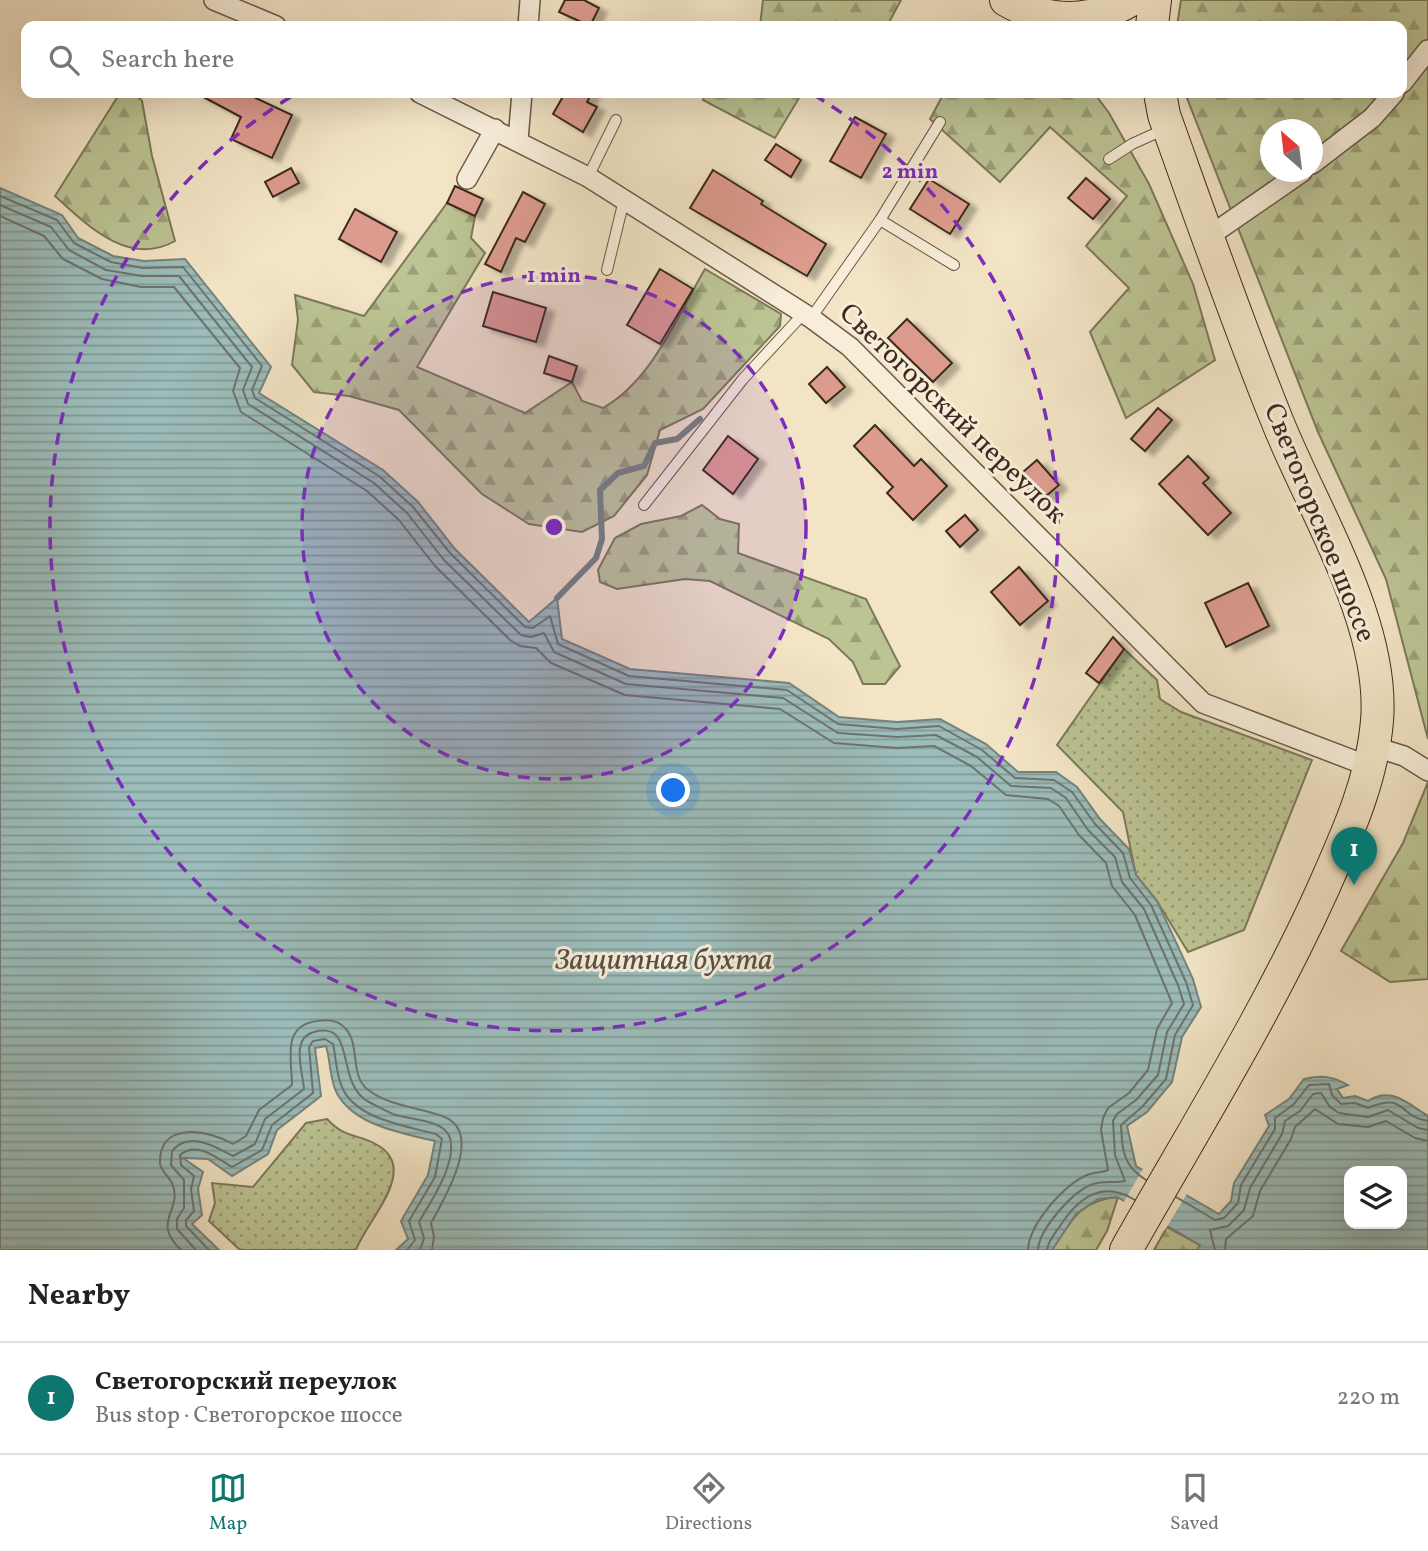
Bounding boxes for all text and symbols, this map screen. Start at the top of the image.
search box [21,21,1407,98]
icon: search [45,41,83,79]
text: Search here [101,42,234,78]
north arrow [1260,119,1323,182]
text: 2 min [882,158,938,187]
text: 1 min [527,262,581,291]
street label: Светогорский переулок [830,295,1074,533]
street label: Светогорское шоссе [1253,398,1385,648]
centre of rings [542,515,566,539]
your location [656,773,690,807]
pin: 1 [1331,827,1377,885]
water label: Защитная бухта [555,940,772,982]
map controls [1344,1166,1407,1229]
button: layers [1344,1166,1407,1229]
text: Nearby [28,1275,130,1317]
text: Светогорский переулок [95,1364,397,1400]
text: 1 [46,1382,56,1414]
text: 220 m [1337,1382,1400,1414]
text: Bus stop · Светогорское шоссе [95,1400,403,1432]
tab: Map [209,1469,247,1537]
tab: Directions [665,1469,752,1537]
tab: Saved [1170,1469,1219,1537]

